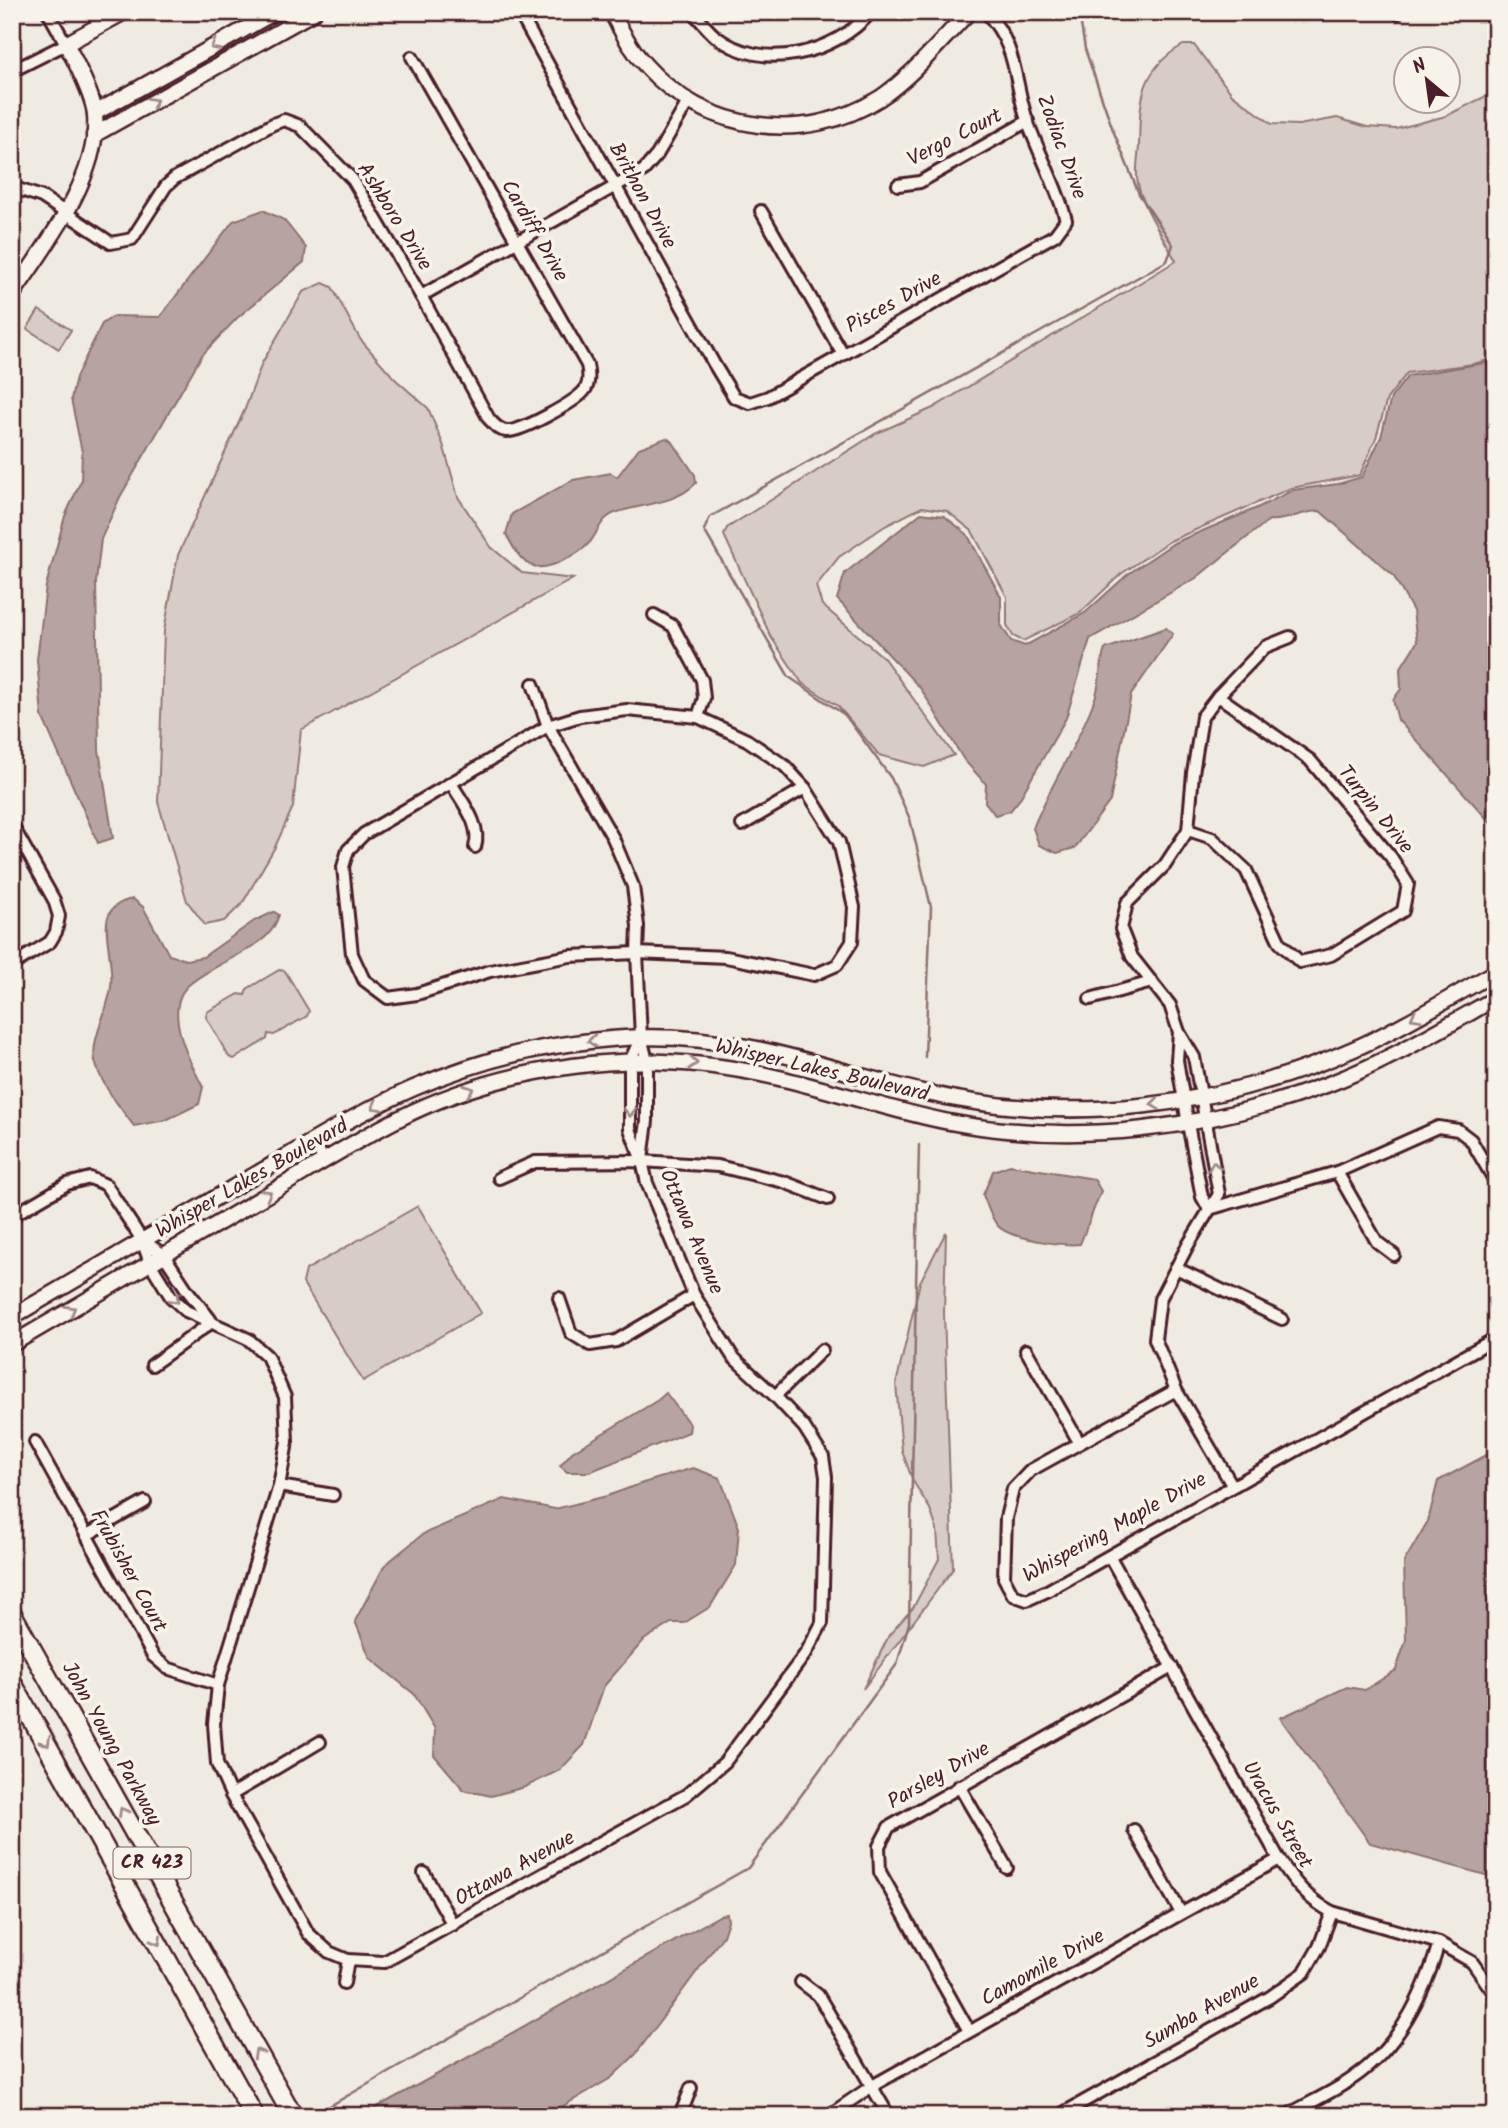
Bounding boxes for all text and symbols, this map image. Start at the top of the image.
one-way arrow [210,38,222,51]
north arrow [1392,46,1462,116]
text: N [1407,51,1432,83]
street label: Zodiac Drive [1027,90,1095,205]
one-way arrow [146,97,159,110]
street label: Vergo Court [902,100,1009,176]
street label: Brithon Drive [599,137,685,256]
street label: Ashboro Drive [348,156,441,278]
street label: Cardiff Drive [491,174,577,289]
street label: Pisces Drive [840,263,949,343]
street label: Turpin Drive [1329,758,1422,862]
one-way arrow [1409,1008,1422,1022]
street label: Whisper Lakes Boulevard [712,1030,933,1112]
one-way arrow [587,1033,598,1048]
one-way arrow [687,1056,699,1071]
one-way arrow [462,1084,475,1098]
one-way arrow [1149,1096,1160,1111]
one-way arrow [371,1098,383,1112]
one-way arrow [622,1107,637,1118]
street label: Whisper Lakes Boulevard [149,1110,355,1248]
one-way arrow [1207,1160,1222,1172]
street label: Ottawa Avenue [650,1164,732,1300]
one-way arrow [260,1190,273,1203]
one-way arrow [167,1291,179,1304]
one-way arrow [64,1305,77,1318]
street label: Whispering Maple Drive [1017,1463,1214,1592]
street label: Frubisher Court [81,1503,176,1639]
street label: John Young Parkway [52,1656,170,1832]
street label: Parsley Drive [881,1733,997,1819]
one-way arrow [38,1735,51,1747]
street label: Uracus Street [1233,1755,1322,1876]
one-way arrow [118,1807,131,1819]
street label: Ottawa Avenue [449,1822,582,1916]
road number: CR 423 [114,1848,190,1879]
street label: Camomile Drive [975,1920,1111,2016]
one-way arrow [148,1933,162,1946]
street label: Sumba Avenue [1138,1965,1267,2059]
one-way arrow [253,2048,266,2060]

